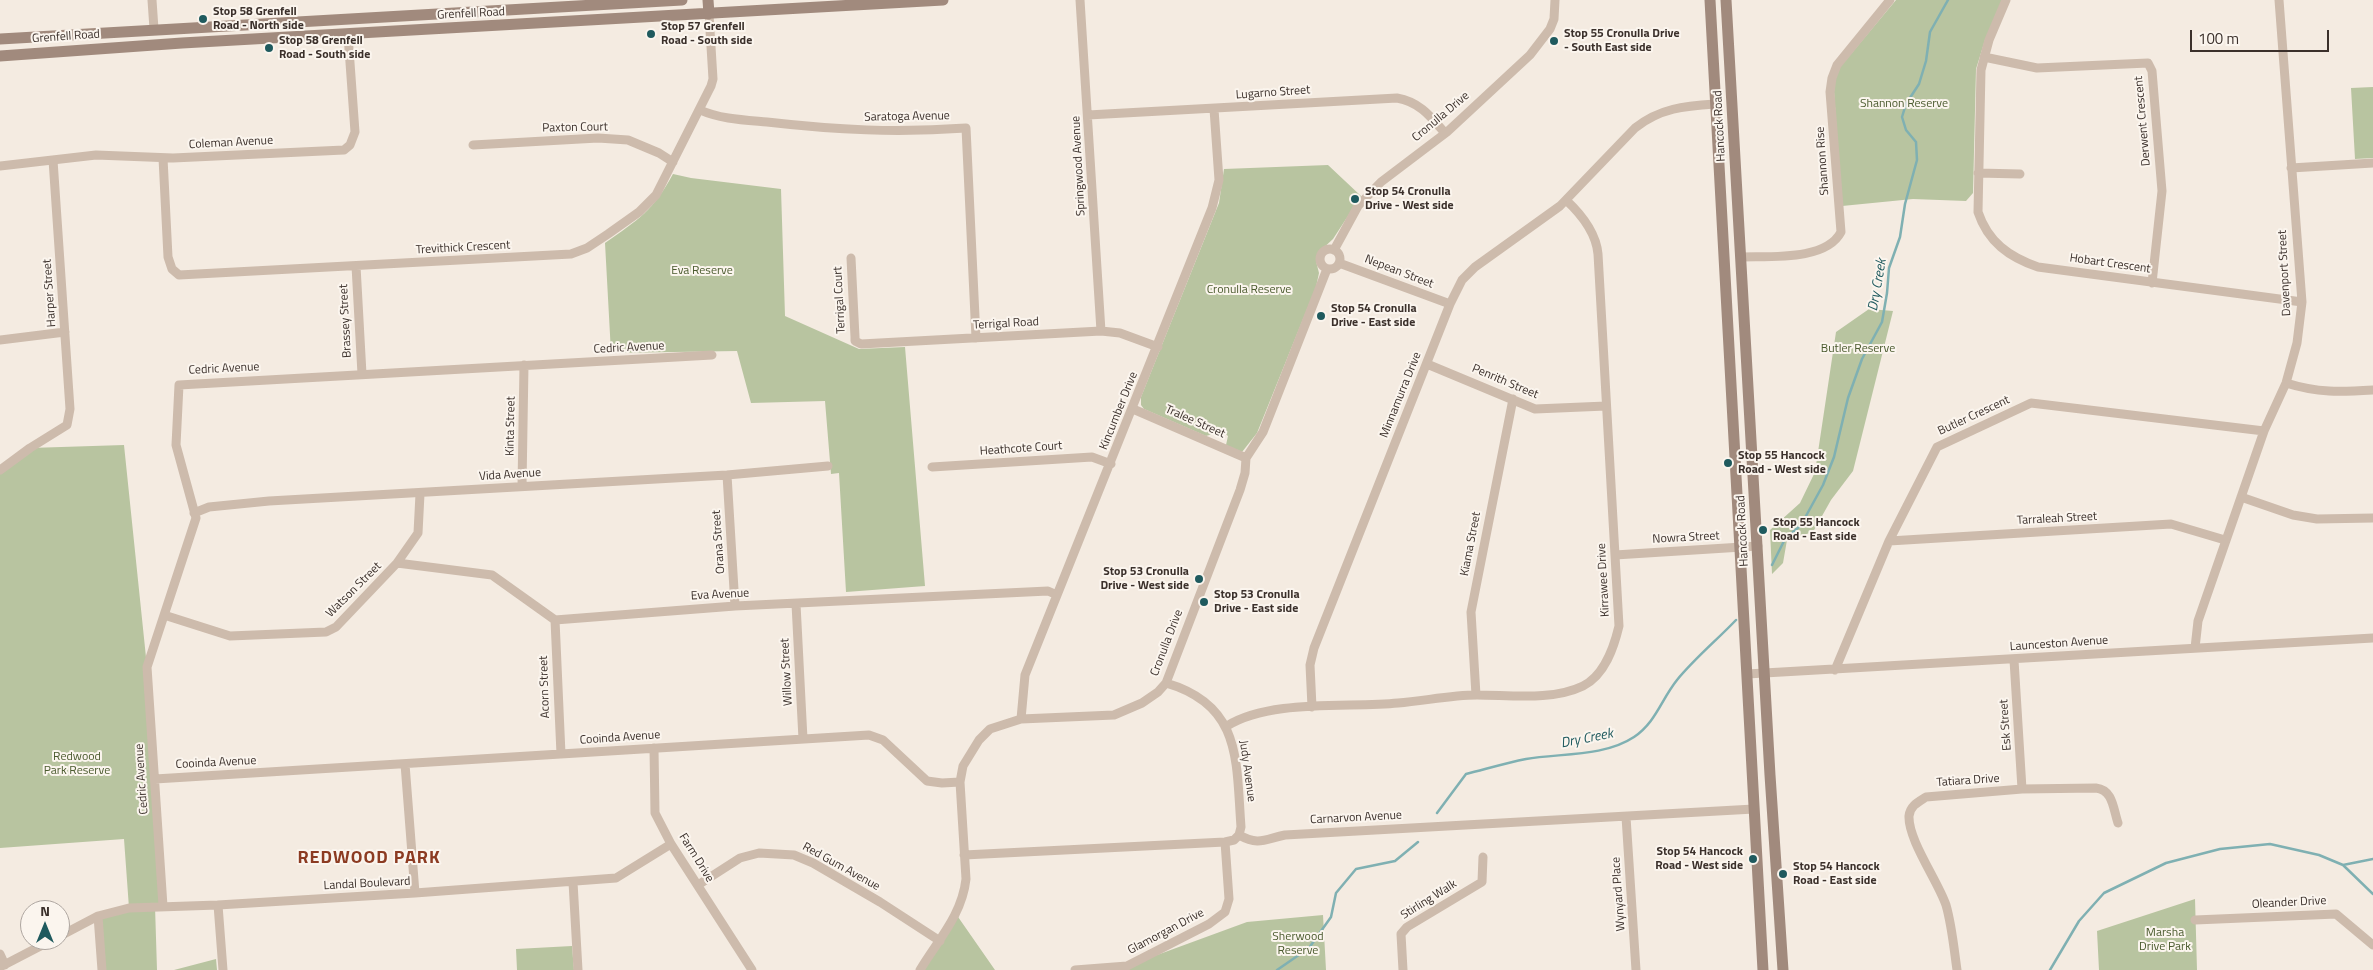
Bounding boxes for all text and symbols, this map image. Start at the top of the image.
place label: Stop 58 Grenfell Road - North side [213,5,304,33]
street label: Grenfell Road [437,5,505,23]
marker: Stop 58 Grenfell Road - North side [197,13,209,25]
place label: Stop 57 Grenfell Road - South side [661,20,752,48]
scale bar [2193,20,2332,52]
street label: Grenfell Road [32,27,100,47]
place label: Stop 55 Cronulla Drive - South East side [1564,27,1680,55]
text: 100 m [2198,27,2239,50]
marker: Stop 57 Grenfell Road - South side [645,28,657,40]
place label: Stop 58 Grenfell Road - South side [279,34,370,62]
marker: Stop 55 Cronulla Drive - South East side [1548,35,1560,47]
marker: Stop 58 Grenfell Road - South side [263,42,275,54]
street label: Derwent Crescent [2132,75,2154,167]
street label: Lugarno Street [1235,83,1311,103]
street label: Cronulla Drive [1410,89,1472,145]
street label: Hancock Road [1711,90,1729,162]
park label: Shannon Reserve [1860,97,1948,111]
street label: Saratoga Avenue [864,109,950,125]
street label: Springwood Avenue [1069,115,1089,217]
street label: Paxton Court [542,120,608,136]
street label: Shannon Rise [1813,126,1833,196]
street label: Coleman Avenue [189,134,273,152]
place label: Stop 54 Cronulla Drive - West side [1365,185,1454,213]
marker: Stop 54 Cronulla Drive - West side [1349,193,1361,205]
street label: Davenport Street [2276,229,2294,317]
street label: Trevithick Crescent [415,238,511,258]
street label: Hobart Crescent [2069,251,2151,277]
street label: Nepean Street [1363,252,1435,292]
street label: Harper Street [40,258,60,328]
water label: Dry Creek [1865,258,1891,312]
park label: Eva Reserve [671,264,733,278]
street label: Terrigal Court [831,266,849,334]
park label: Cronulla Reserve [1207,283,1291,297]
street label: Brassey Street [337,284,355,358]
place label: Stop 54 Cronulla Drive - East side [1331,302,1417,330]
marker: Stop 54 Cronulla Drive - East side [1315,310,1327,322]
street label: Terrigal Road [973,315,1039,333]
street label: Cedric Avenue [593,339,665,357]
park label: Butler Reserve [1821,342,1895,356]
street label: Minnamurra Drive [1377,350,1425,440]
street label: Cedric Avenue [188,360,260,378]
street label: Penrith Street [1470,362,1540,402]
street label: Kincumber Drive [1097,370,1141,452]
street label: Butler Crescent [1936,393,2012,439]
street label: Kinta Street [503,396,519,456]
street label: Tralee Street [1163,402,1227,442]
street label: Heathcote Court [979,439,1063,459]
place label: Stop 55 Hancock Road - West side [1738,449,1826,477]
marker: Stop 55 Hancock Road - West side [1722,457,1734,469]
street label: Vida Avenue [478,466,542,484]
street label: Hancock Road [1734,495,1752,567]
street label: Orana Street [710,510,728,574]
street label: Tarraleah Street [2016,510,2098,528]
street label: Kiama Street [1458,511,1484,577]
place label: Stop 55 Hancock Road - East side [1773,516,1860,544]
marker: Stop 55 Hancock Road - East side [1757,524,1769,536]
street label: Nowra Street [1652,529,1720,547]
street label: Kirrawee Drive [1595,543,1613,617]
street label: Watson Street [323,559,385,621]
place label: Stop 53 Cronulla Drive - West side [1100,565,1189,593]
marker: Stop 53 Cronulla Drive - West side [1193,573,1205,585]
street label: Eva Avenue [690,586,750,604]
place label: Stop 53 Cronulla Drive - East side [1214,588,1300,616]
marker: Stop 53 Cronulla Drive - East side [1198,596,1210,608]
street label: Cronulla Drive [1148,608,1186,678]
street label: Launceston Avenue [2009,633,2109,655]
street label: Willow Street [778,638,796,706]
street label: Acorn Street [537,655,553,719]
street label: Esk Street [1997,699,2015,751]
water label: Dry Creek [1559,726,1615,752]
street label: Cooinda Avenue [579,728,661,748]
street label: Judy Avenue [1236,739,1258,803]
street label: Cedric Avenue [132,743,152,815]
park label: Redwood Park Reserve [44,750,110,778]
street label: Cooinda Avenue [175,754,257,772]
street label: Tatiara Drive [1936,772,2000,790]
street label: Carnarvon Avenue [1310,808,1402,828]
street label: Farm Drive [675,831,717,885]
street label: Red Gum Avenue [800,840,882,894]
place label: Stop 54 Hancock Road - West side [1655,845,1743,873]
district label: REDWOOD PARK [296,848,442,870]
marker: Stop 54 Hancock Road - West side [1747,853,1759,865]
street label: Wynyard Place [1609,856,1629,932]
place label: Stop 54 Hancock Road - East side [1793,860,1880,888]
marker: Stop 54 Hancock Road - East side [1777,868,1789,880]
street label: Landal Boulevard [323,875,411,893]
street label: Stirling Walk [1398,877,1460,923]
street label: Oleander Drive [2251,894,2327,912]
north arrow [20,900,70,950]
text: N [40,900,50,921]
street label: Glamorgan Drive [1125,906,1207,958]
park label: Marsha Drive Park [2139,926,2191,954]
park label: Sherwood Reserve [1272,930,1324,958]

